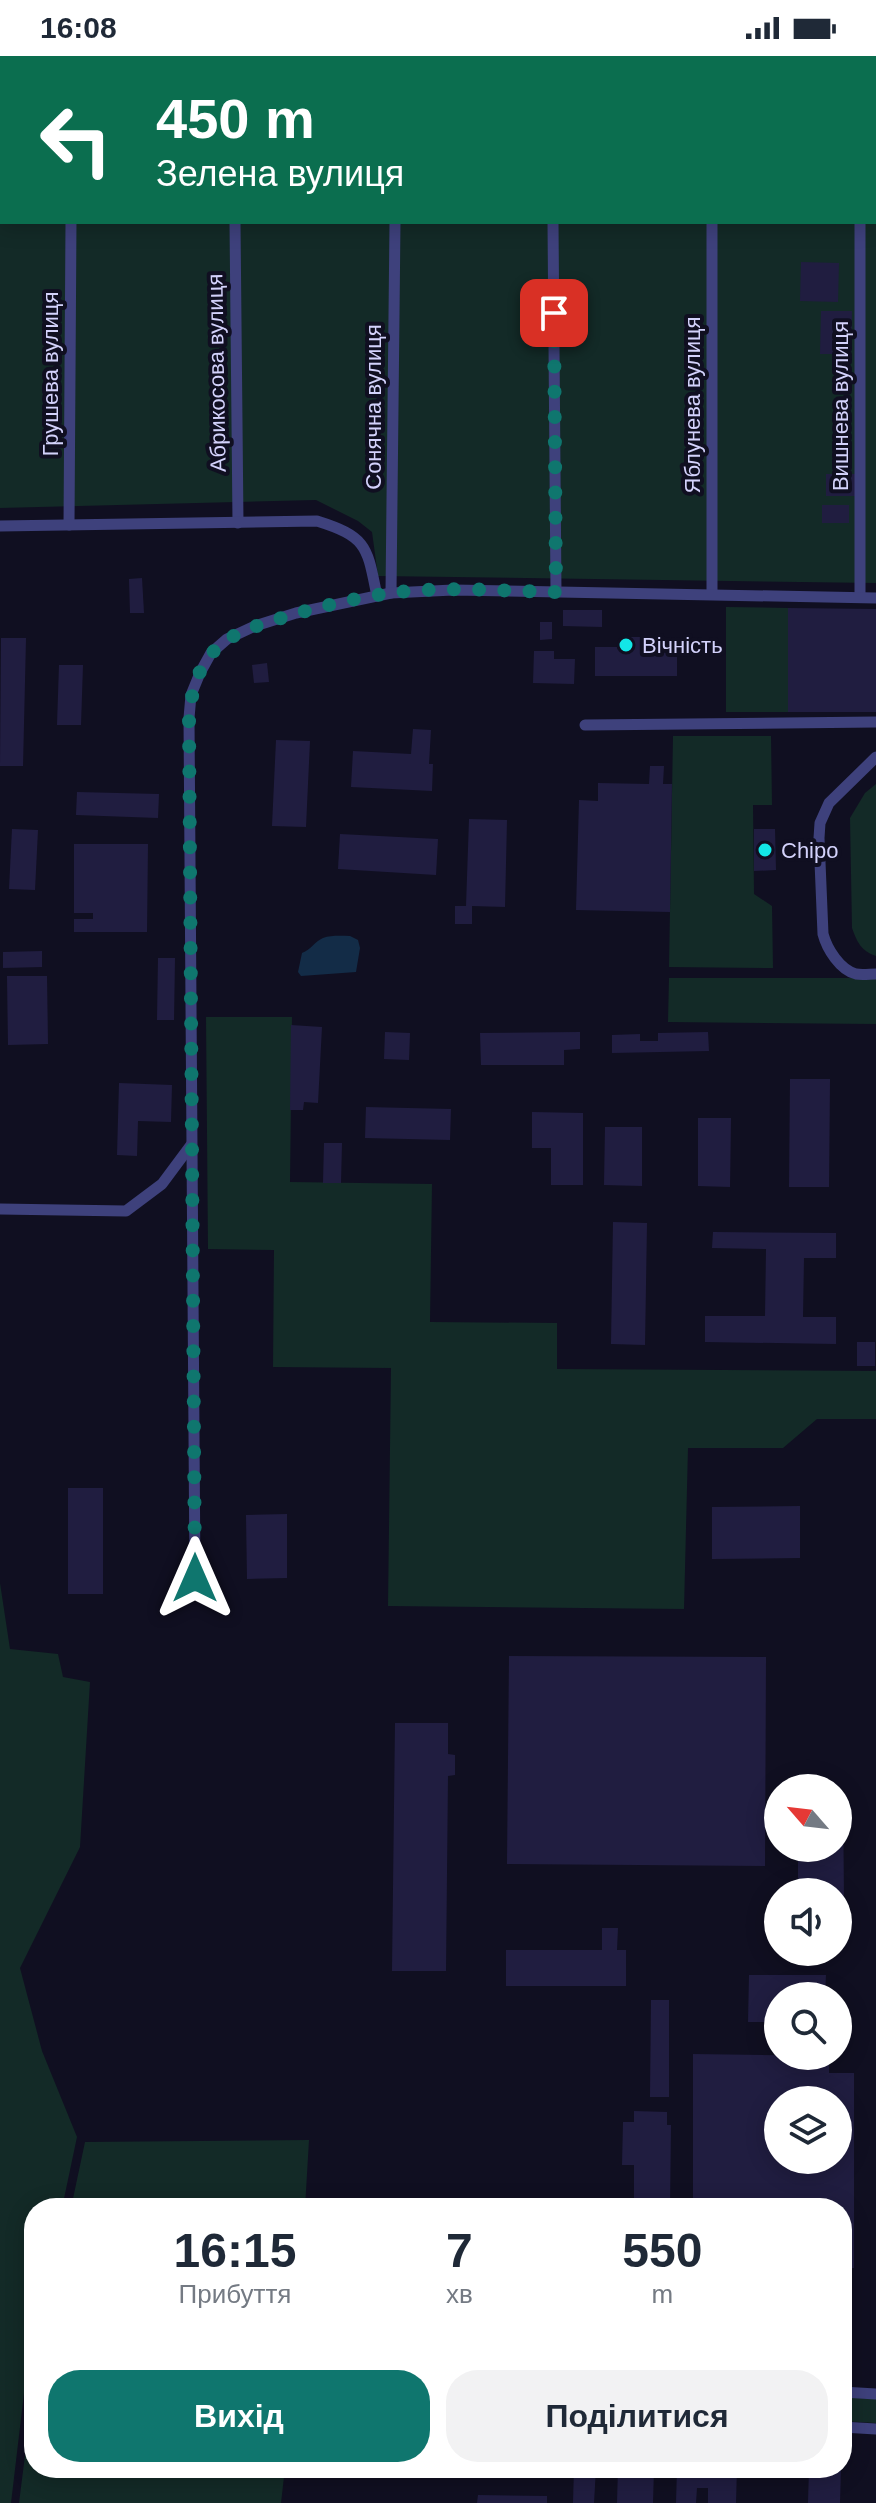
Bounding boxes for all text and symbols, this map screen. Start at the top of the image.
text: 16:08 [40,11,117,44]
text: 450 m [156,87,315,150]
icon: left [24,88,128,192]
text: Зелена вулиця [156,153,404,194]
street label: Абрикосова вулиця [202,274,231,472]
pin [520,279,588,347]
icon: arrive [532,291,576,335]
street label: Грушева вулиця [38,292,63,456]
street label: Яблунева вулиця [680,317,705,493]
street label: Вишнева вулиця [828,321,853,491]
street label: Сонячна вулиця [361,324,386,490]
place label: Вічність [642,633,723,658]
marker: Вічність [617,636,635,654]
place label: Chipo [781,838,838,863]
marker: Chipo [756,841,774,859]
position arrow [153,1536,237,1620]
north arrow [764,1774,852,1862]
map controls [764,1774,852,2174]
button: sound [764,1878,852,1966]
button: search [764,1982,852,2070]
button: layers [764,2086,852,2174]
text: 16:15 [174,2224,296,2277]
text: 7 [446,2224,473,2277]
text: 550 [622,2224,702,2277]
text: Прибуття [179,2279,291,2309]
text: хв [446,2279,473,2309]
text: m [652,2279,673,2309]
button: Вихід [48,2370,430,2462]
button: Поділитися [446,2370,828,2462]

